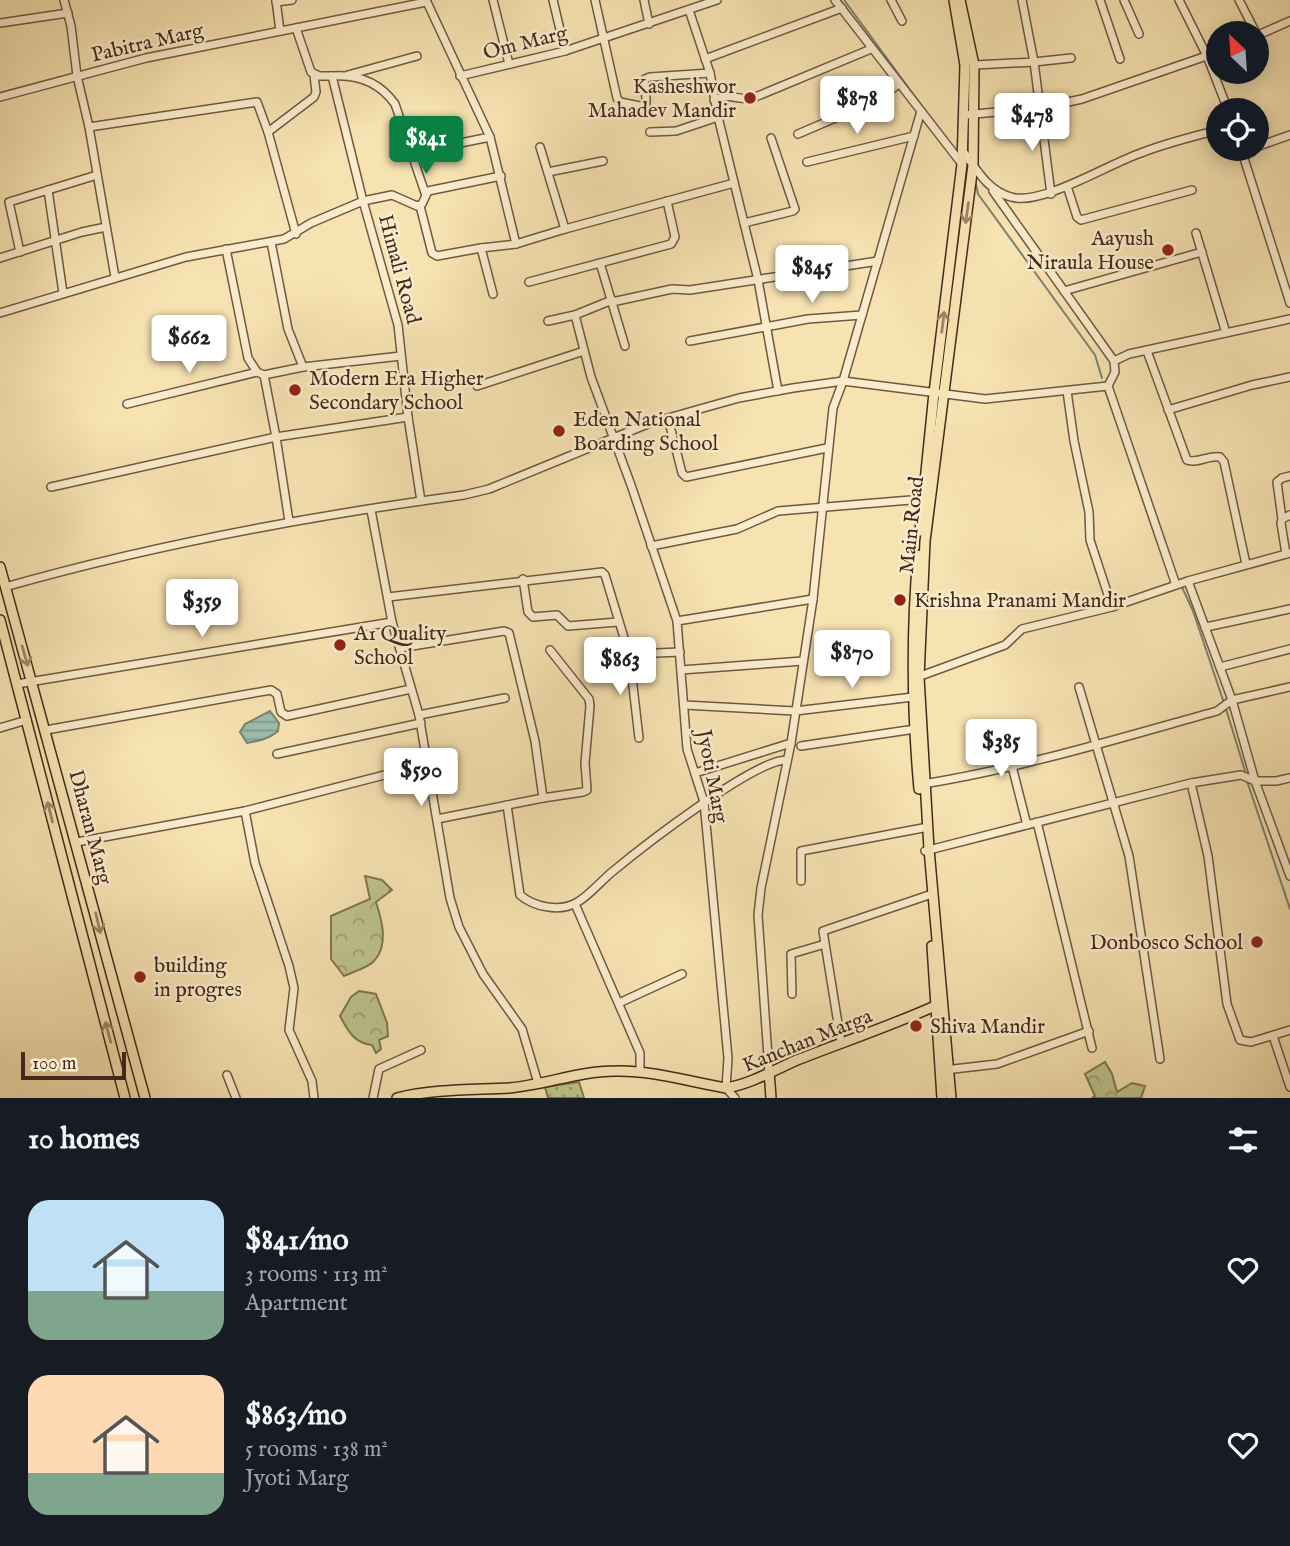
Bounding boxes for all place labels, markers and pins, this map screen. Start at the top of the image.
place label: Kasheshwor Mahadev Mandir [588,74,736,125]
pin: $878 [816,76,898,136]
marker: Kasheshwor Mahadev Mandir [742,90,758,106]
pin: $478 [991,94,1073,153]
pin: $841 [385,116,467,176]
place label: Aayush Niraula House [1026,226,1154,277]
marker: Aayush Niraula House [1160,242,1176,258]
pin: $845 [771,246,853,305]
pin: $662 [148,316,230,375]
place label: Modern Era Higher Secondary School [309,366,484,417]
marker: Modern Era Higher Secondary School [287,382,303,398]
place label: Eden National Boarding School [573,407,718,458]
marker: Eden National Boarding School [551,423,567,439]
pin: $359 [161,580,243,639]
place label: Krishna Pranami Mandir [914,588,1126,615]
marker: Krishna Pranami Mandir [892,592,908,608]
place label: A1 Quality School [353,621,447,672]
pin: $870 [811,630,893,690]
marker: A1 Quality School [332,637,348,653]
pin: $863 [579,638,661,697]
pin: $385 [960,720,1042,779]
pin: $590 [380,748,462,808]
place label: Donbosco School [1090,930,1243,957]
marker: Donbosco School [1249,934,1265,950]
place label: building in progres [154,953,242,1004]
marker: building in progres [132,969,148,985]
place label: Shiva Mandir [930,1014,1045,1041]
marker: Shiva Mandir [908,1018,924,1034]

